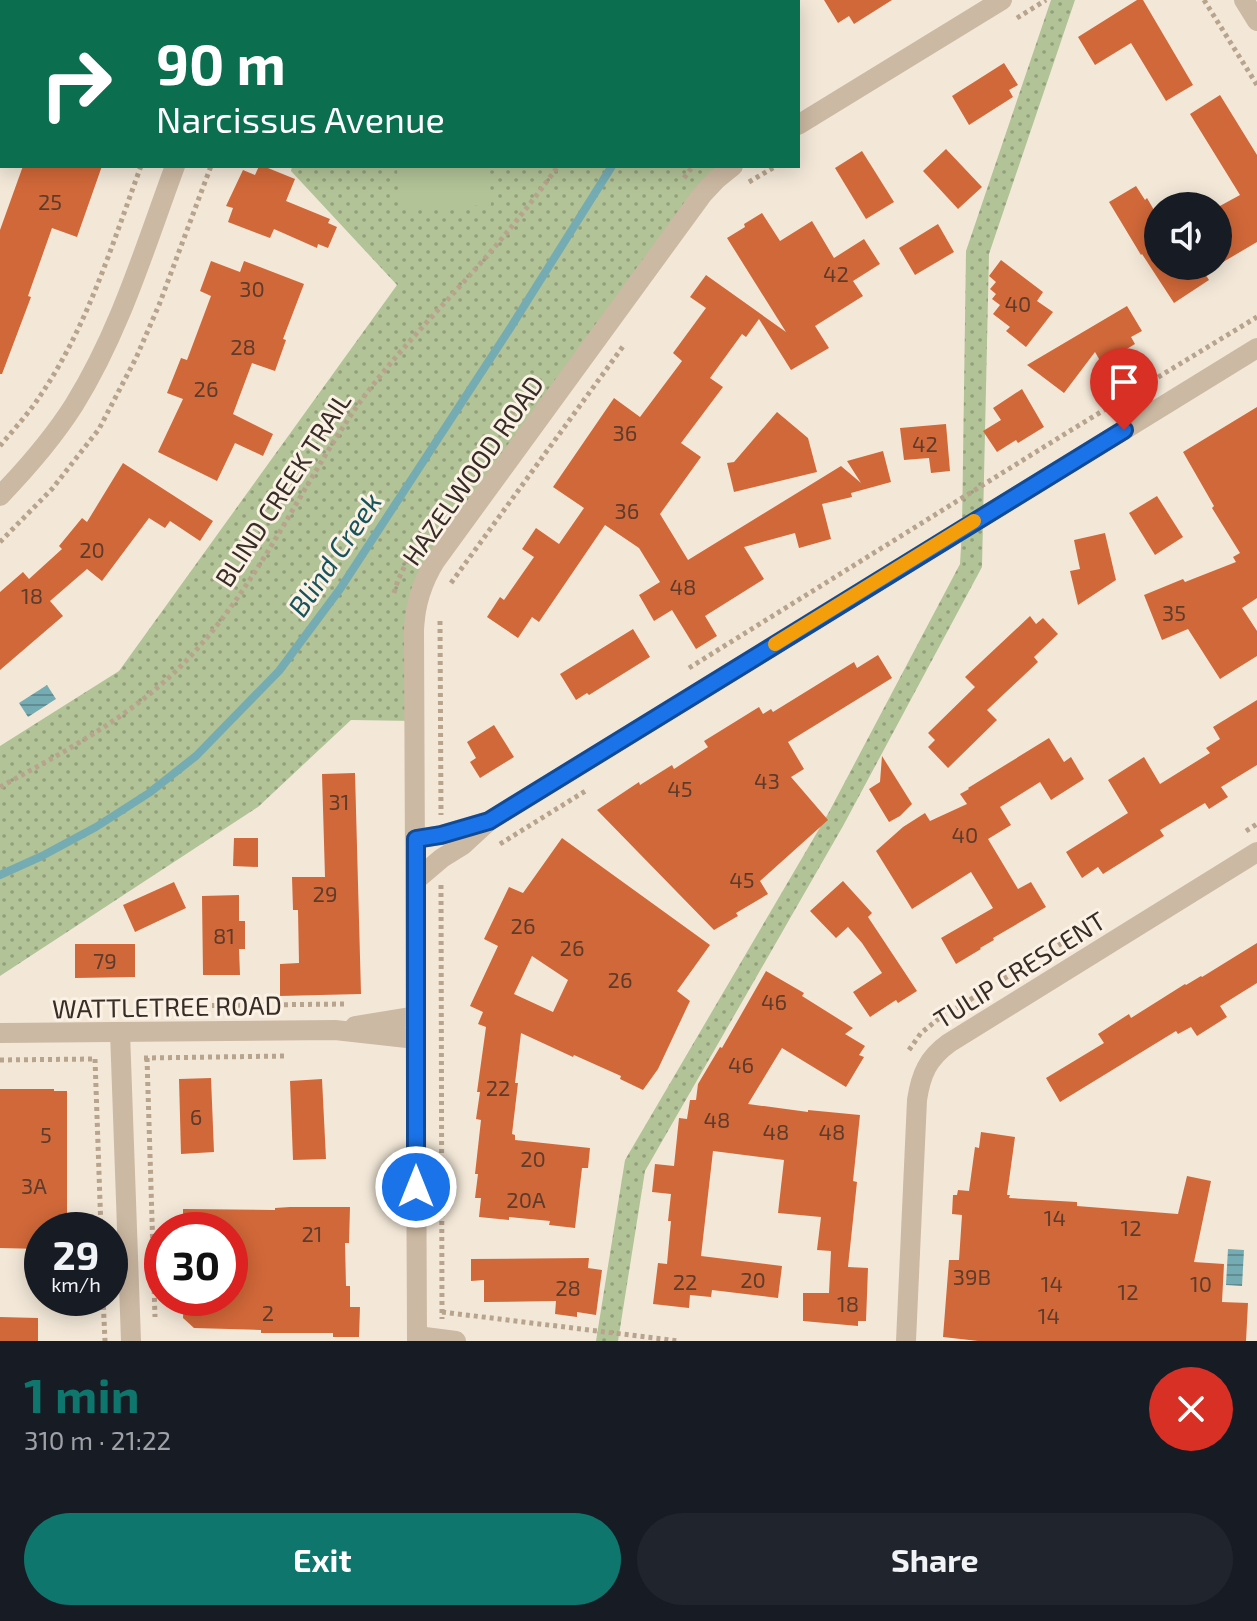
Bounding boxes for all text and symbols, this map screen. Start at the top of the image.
text: 90 m [156,29,286,96]
icon: right [24,32,128,136]
text: Narcissus Avenue [156,97,445,140]
house number: 25 [38,188,62,214]
map controls [1144,192,1232,280]
button: sound [1144,192,1232,280]
house number: 42 [823,260,849,286]
house number: 30 [239,275,265,301]
house number: 40 [1005,290,1031,316]
house number: 28 [230,333,256,359]
pin [1090,348,1158,430]
icon: arrive [1102,360,1146,404]
street label: HAZELWOOD ROAD [395,369,549,571]
house number: 26 [194,375,218,401]
street label: BLIND CREEK TRAIL [208,386,356,592]
house number: 36 [613,419,637,445]
house number: 42 [912,430,938,456]
water label: Blind Creek [280,486,388,622]
house number: 36 [615,497,639,523]
house number: 20 [79,536,105,562]
house number: 48 [670,573,696,599]
house number: 18 [21,582,43,608]
house number: 35 [1162,599,1186,625]
house number: 43 [754,767,780,793]
house number: 45 [667,775,693,801]
house number: 31 [329,788,350,814]
house number: 40 [952,821,978,847]
house number: 45 [729,866,755,892]
house number: 29 [313,880,337,906]
street label: TULIP CRESCENT [928,904,1110,1034]
house number: 26 [511,912,535,938]
house number: 81 [213,922,235,948]
house number: 26 [560,934,584,960]
house number: 79 [93,947,117,973]
house number: 26 [608,966,632,992]
street label: WATTLETREE ROAD [52,988,282,1024]
house number: 46 [761,988,787,1014]
house number: 46 [728,1051,754,1077]
house number: 22 [486,1074,510,1100]
house number: 6 [190,1103,202,1129]
house number: 48 [704,1106,730,1132]
house number: 48 [763,1118,789,1144]
house number: 48 [819,1118,845,1144]
house number: 5 [40,1121,52,1147]
position arrow [374,1145,458,1229]
house number: 20 [520,1145,546,1171]
house number: 3A [21,1172,47,1198]
house number: 20A [506,1186,546,1212]
house number: 14 [1044,1204,1066,1230]
speed limit sign: 30 [144,1212,248,1316]
house number: 12 [1120,1214,1142,1240]
house number: 21 [301,1220,323,1246]
text: 29 [53,1230,99,1278]
house number: 39B [953,1263,991,1289]
house number: 20 [740,1266,766,1292]
house number: 22 [673,1268,697,1294]
house number: 14 [1041,1270,1063,1296]
house number: 10 [1190,1270,1212,1296]
text: km/h [51,1272,101,1296]
house number: 28 [555,1274,581,1300]
house number: 12 [1117,1278,1139,1304]
house number: 18 [837,1290,859,1316]
house number: 2 [262,1299,274,1325]
house number: 14 [1038,1302,1060,1328]
text: 1 min [24,1365,140,1423]
button: close [1149,1367,1233,1451]
text: 310 m · 21:22 [24,1424,171,1455]
button: Exit [24,1513,621,1605]
button: Share [637,1513,1233,1605]

